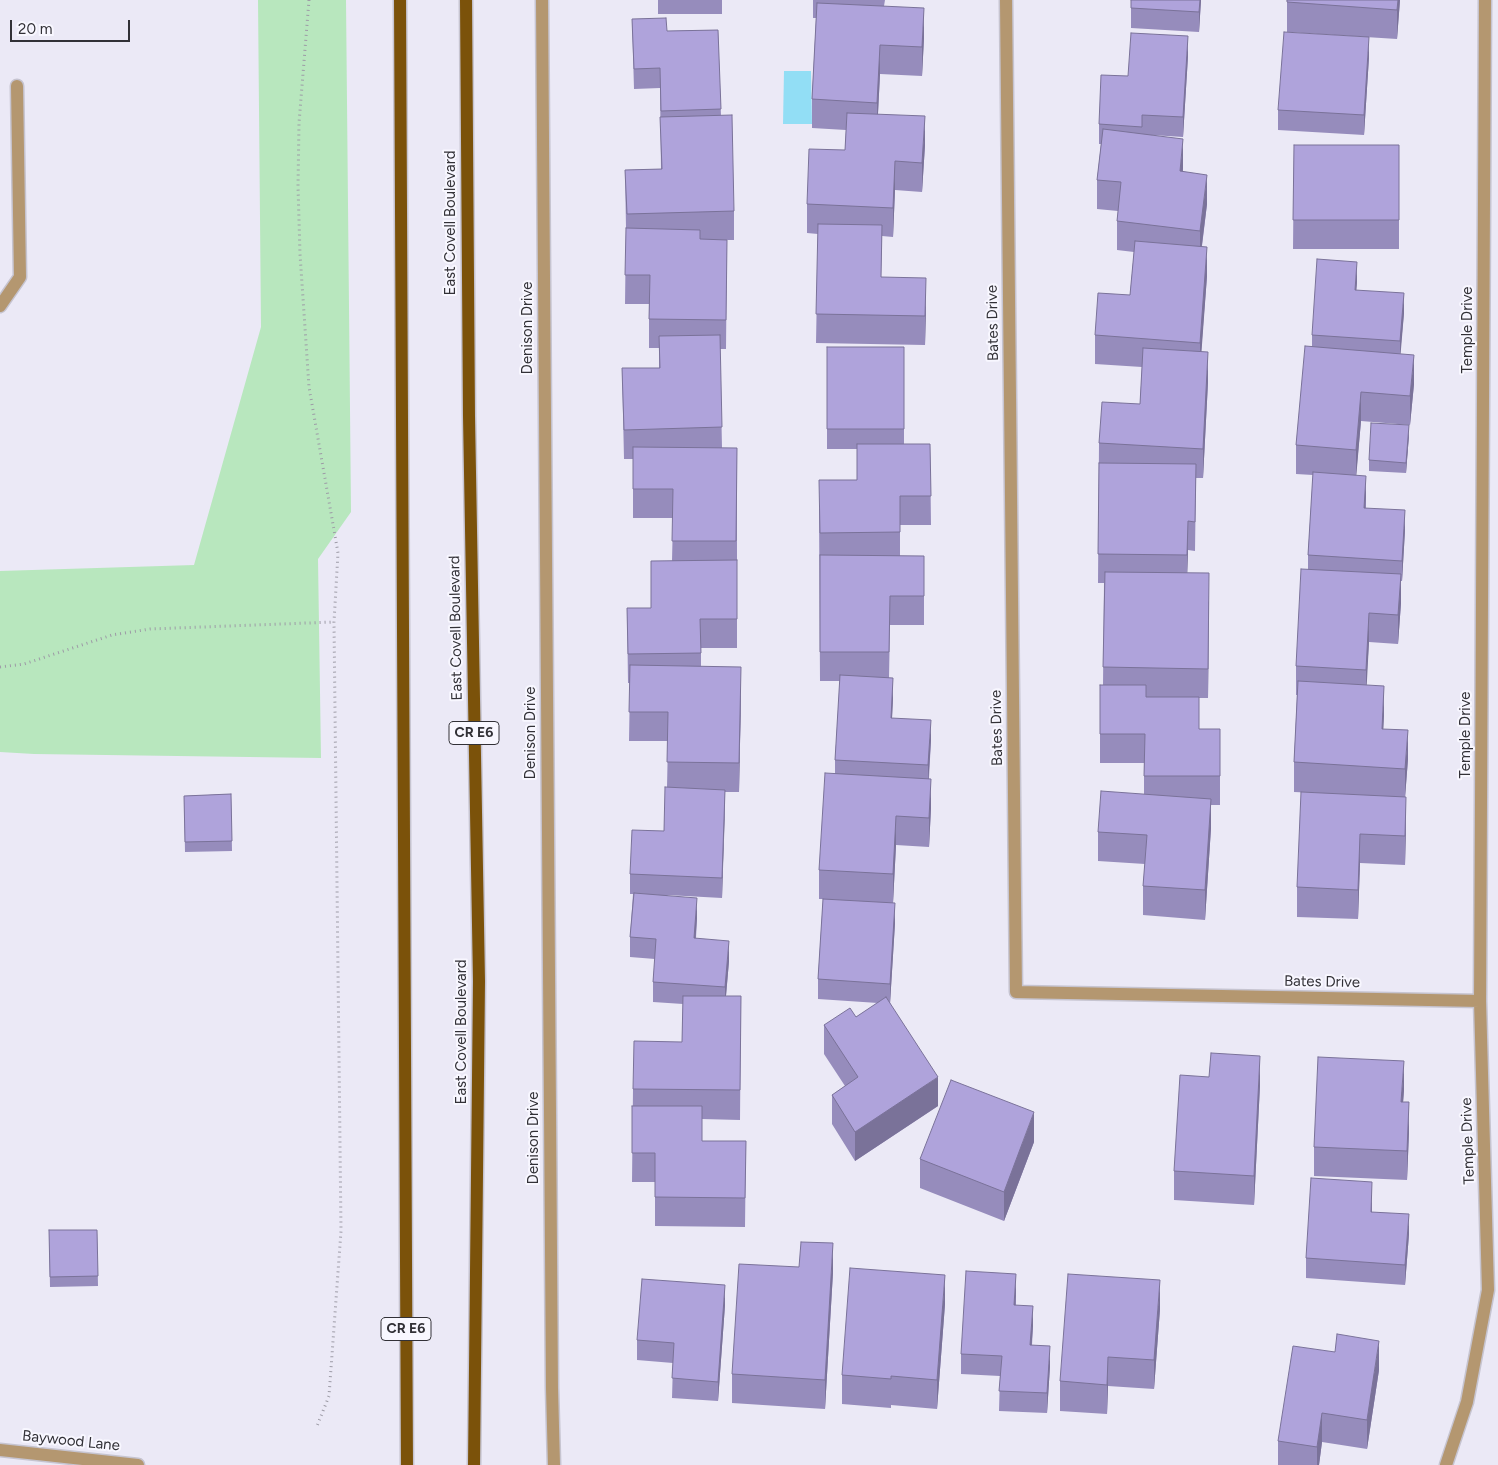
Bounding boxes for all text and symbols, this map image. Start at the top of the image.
scale bar [12,10,132,42]
text: 20 m [18,20,52,38]
street label: East Covell Boulevard [442,151,460,295]
street label: Denison Drive [519,282,537,374]
street label: Bates Drive [983,285,1003,361]
street label: Temple Drive [1459,286,1477,374]
street label: East Covell Boulevard [446,555,466,701]
street label: Denison Drive [522,687,540,779]
street label: Bates Drive [987,690,1007,766]
street label: Temple Drive [1457,691,1475,779]
road number: CR E6 [449,721,499,744]
street label: East Covell Boulevard [453,960,471,1104]
street label: Bates Drive [1284,972,1360,992]
street label: Denison Drive [525,1092,543,1184]
street label: Temple Drive [1457,1097,1479,1185]
road number: CR E6 [381,1318,431,1340]
street label: Baywood Lane [21,1427,121,1455]

